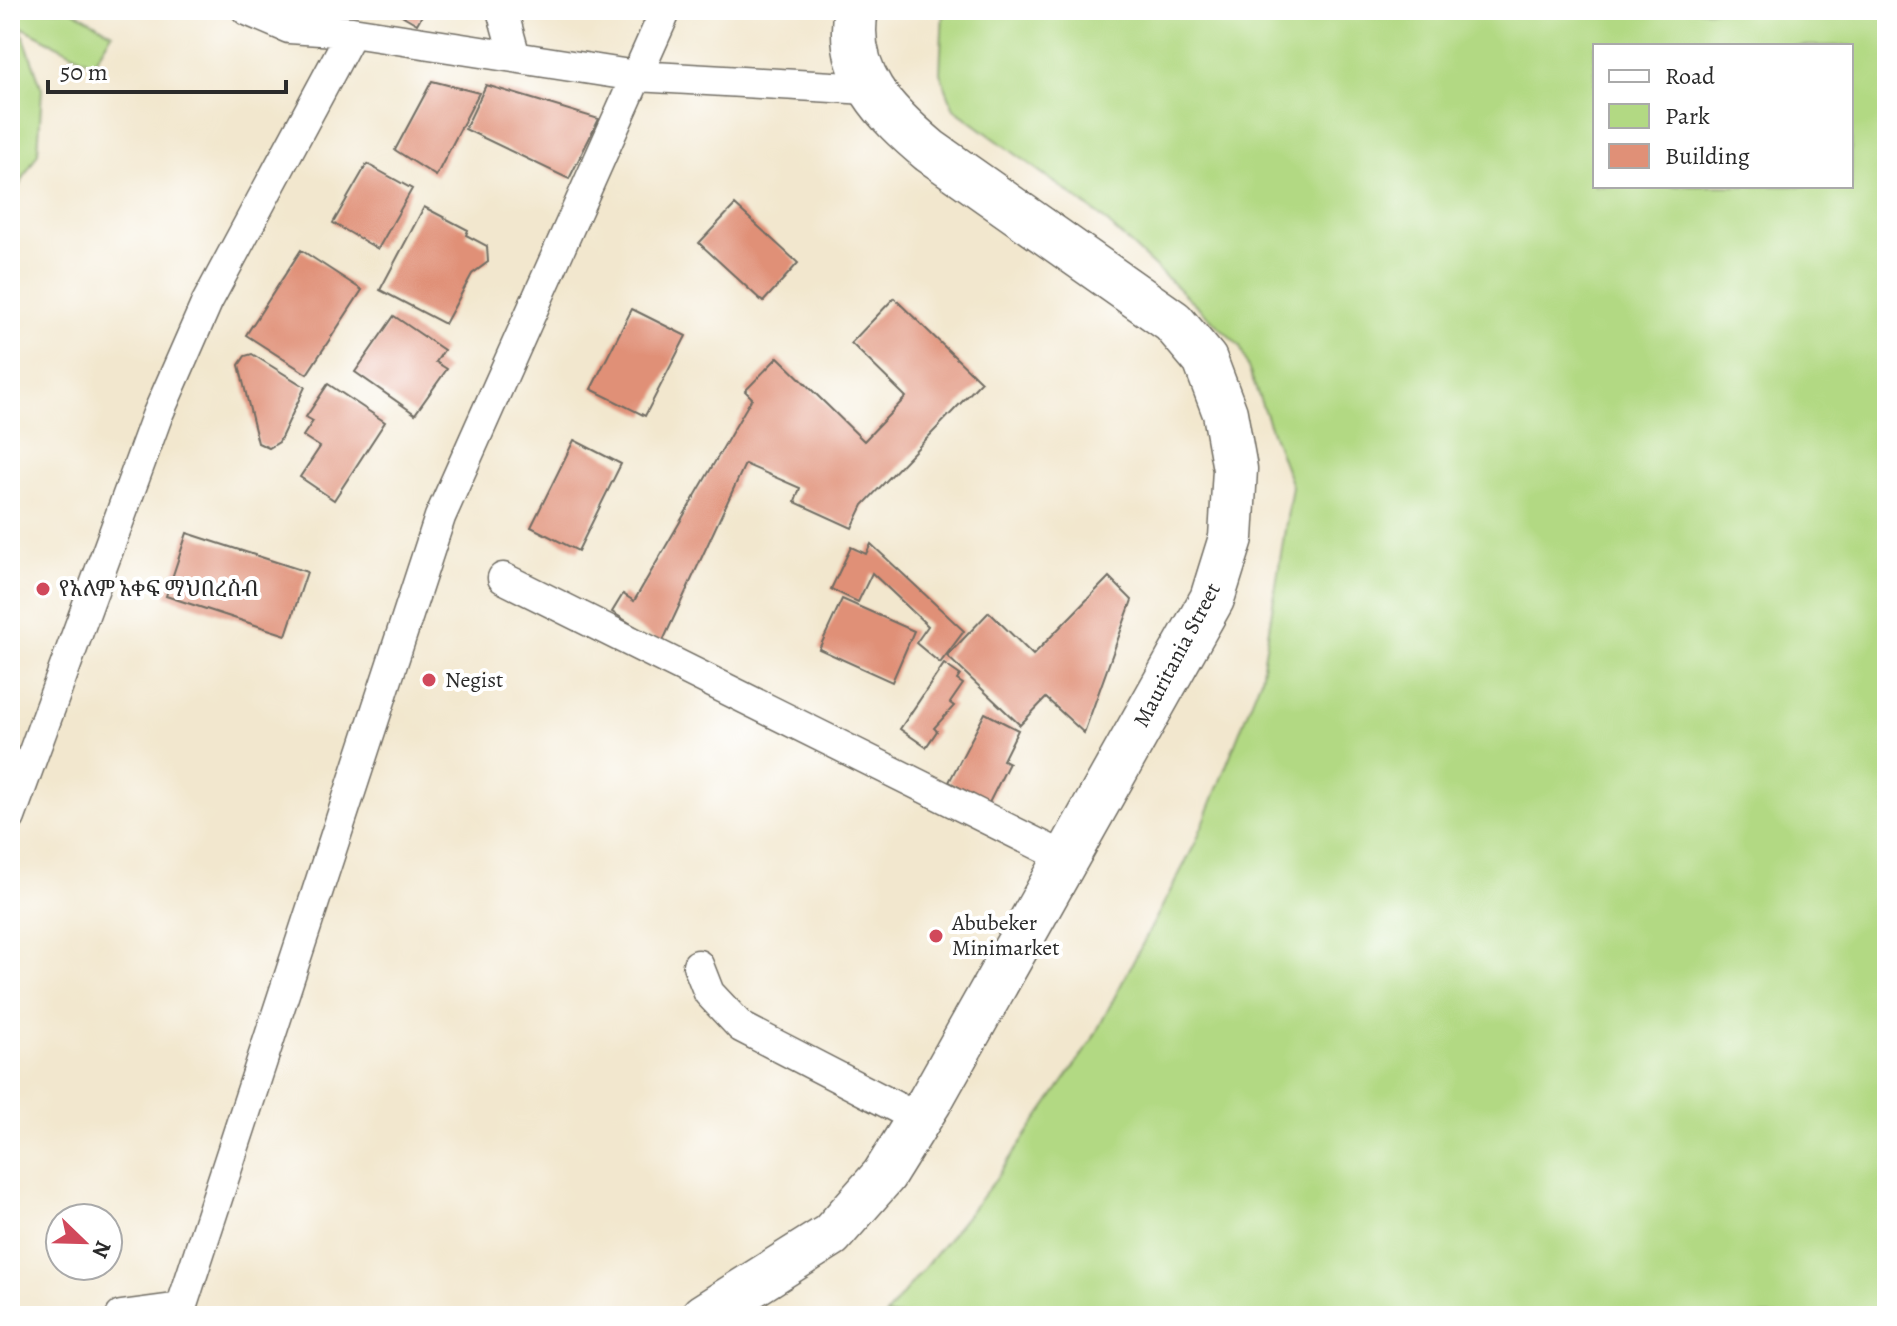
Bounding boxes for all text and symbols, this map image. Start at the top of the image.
scale bar [48,44,286,94]
legend [1593,44,1853,188]
text: 50 m [60,56,108,88]
text: Road [1665,60,1715,92]
text: Park [1665,100,1710,132]
text: Building [1665,140,1750,172]
place label: የአለም አቀፍ ማህበረስብ [59,574,259,604]
street label: Mauritania Street [1126,577,1228,733]
marker: የአለም አቀፍ ማህበረስብ [34,580,52,598]
place label: Negist [445,665,503,695]
marker: Negist [420,671,438,689]
place label: Abubeker Minimarket [951,908,1059,963]
marker: Abubeker Minimarket [927,927,945,945]
north arrow [44,1202,124,1282]
text: N [85,1236,118,1263]

